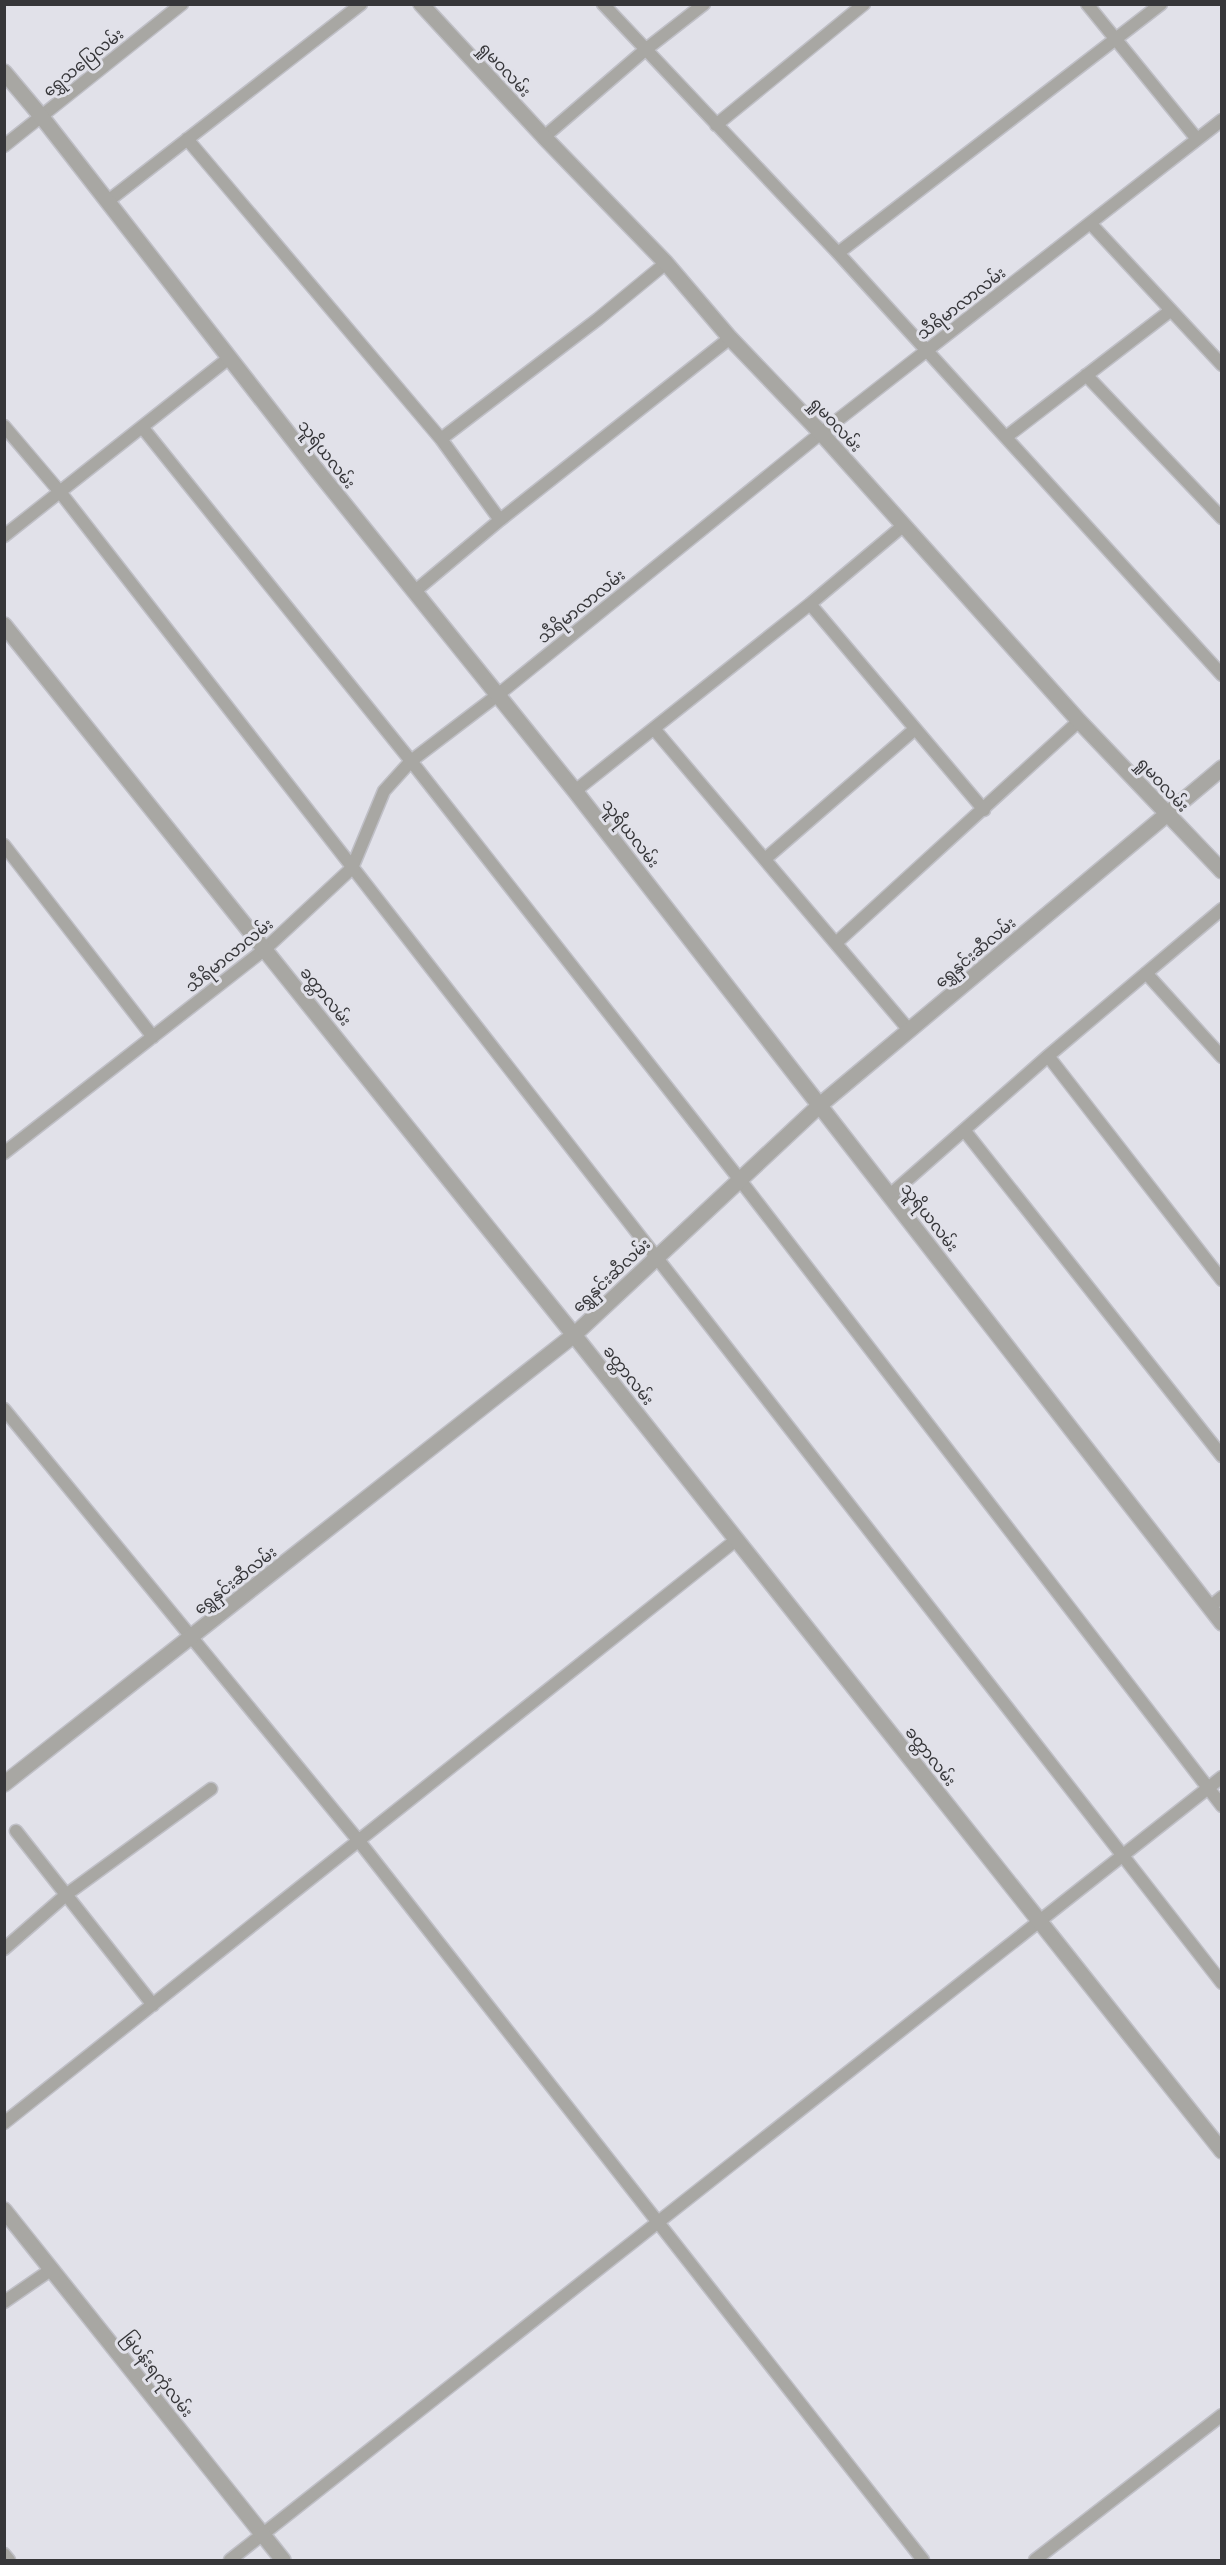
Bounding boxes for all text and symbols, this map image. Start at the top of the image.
street label: ရွှေသပြေလမ်း [38,23,130,104]
street label: ရှုမဝလမ်း [472,37,536,103]
street label: သီရိမာလာလမ်း [912,261,1012,347]
street label: ရှုမဝလမ်း [803,392,867,458]
street label: သူရိယလမ်း [290,415,361,495]
street label: သီရိမာလာလမ်း [533,564,631,650]
street label: ရှုမဝလမ်း [1130,752,1194,818]
street label: သူရိယလမ်း [594,794,665,874]
street label: ရွှေနှင်းဆီလမ်း [930,912,1023,995]
street label: သီရိမာလာလမ်း [181,913,279,999]
street label: ခတ္တာလမ်း [293,962,357,1032]
street label: သူရိယလမ်း [893,1178,964,1258]
street label: ရွှေနှင်းဆီလမ်း [567,1233,658,1320]
street label: ခတ္တာလမ်း [596,1340,659,1411]
street label: ရွှေနှင်းဆီလမ်း [189,1541,283,1622]
street label: ခတ္တာလမ်း [898,1721,961,1792]
street label: မြပန်းရကုံလမ်း [114,2327,198,2424]

